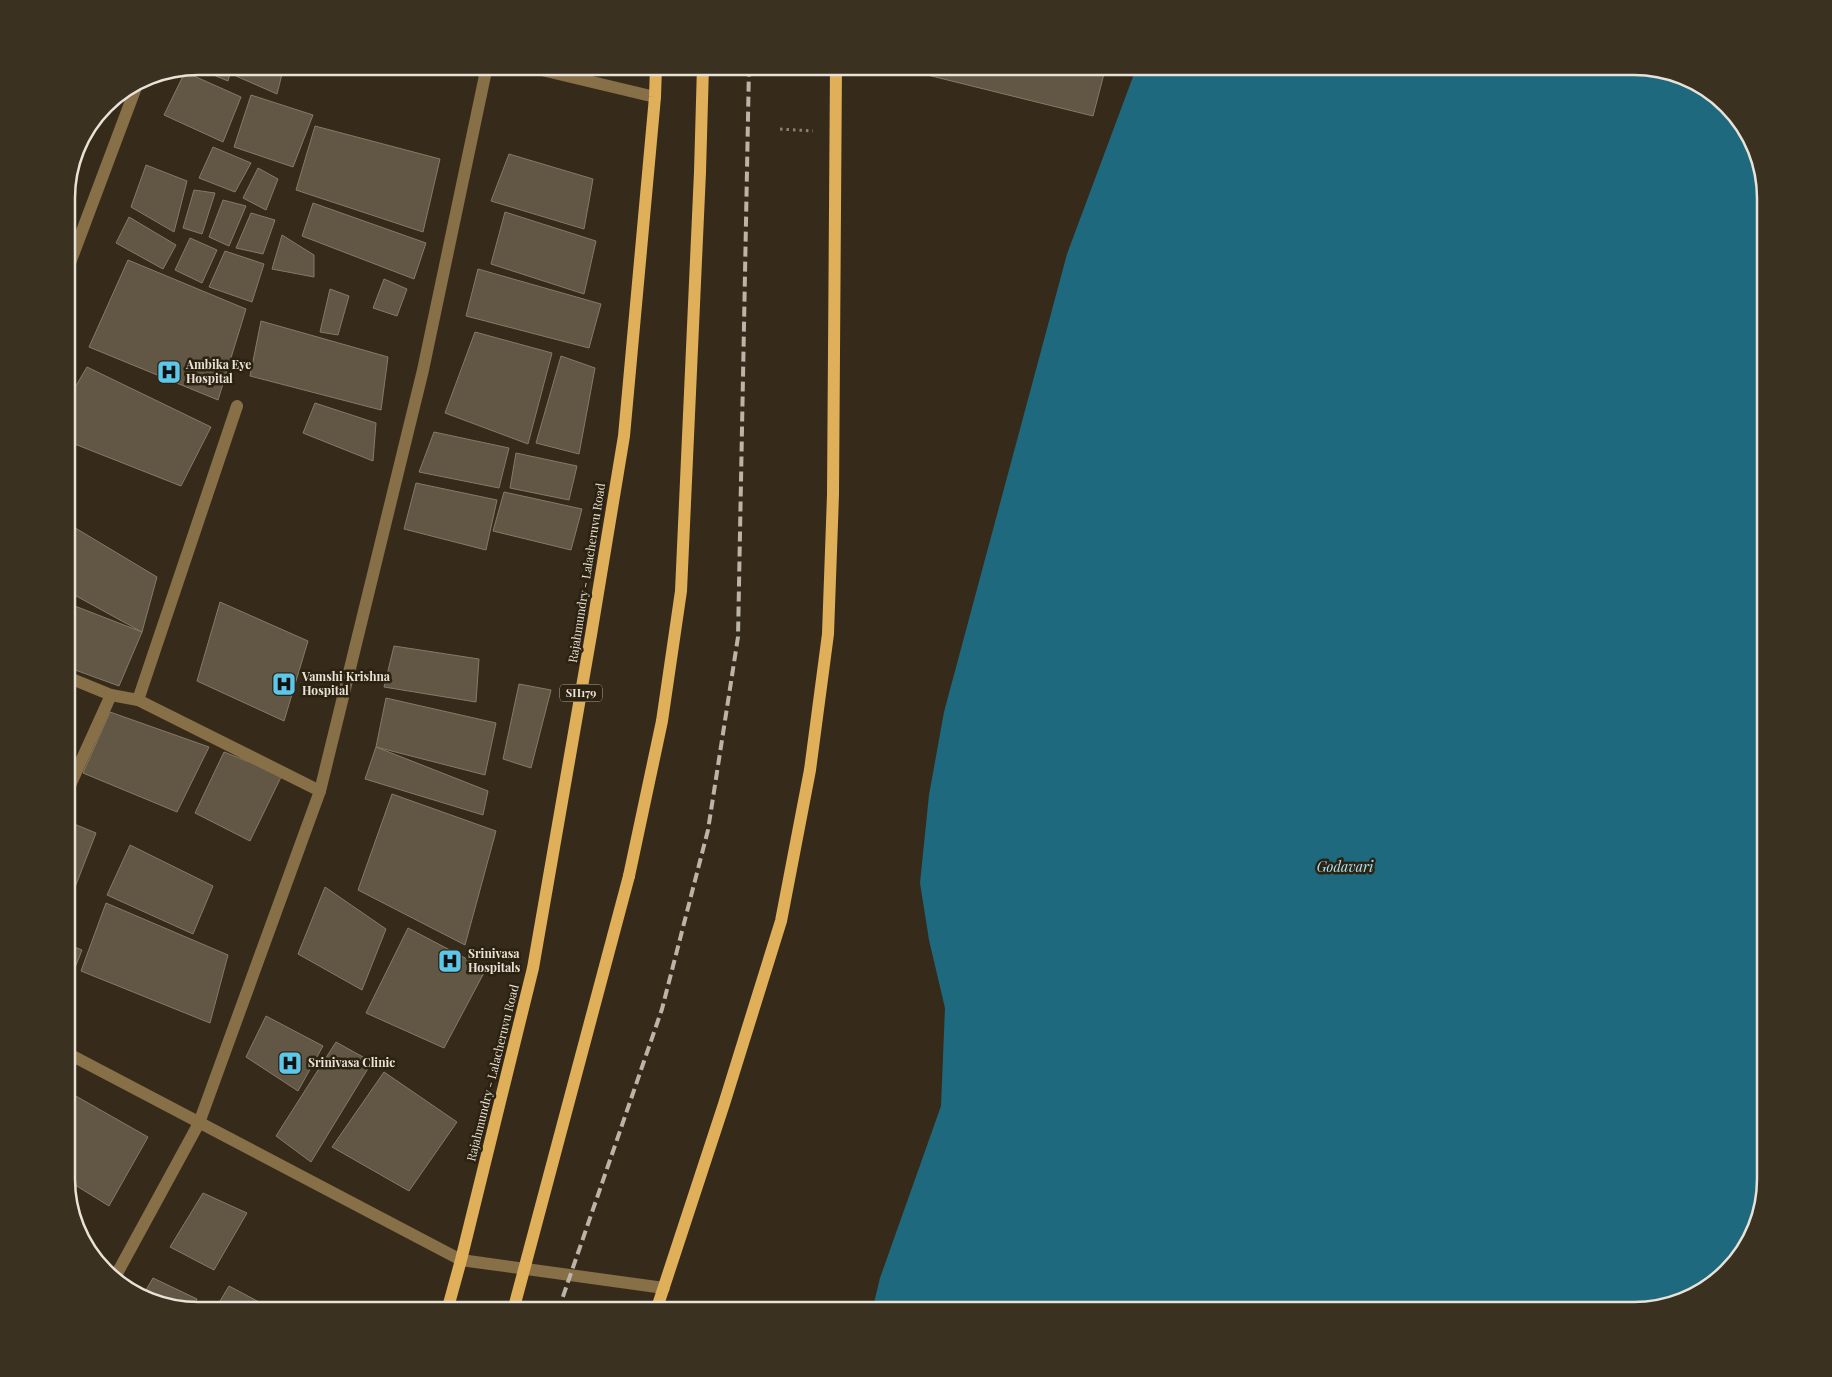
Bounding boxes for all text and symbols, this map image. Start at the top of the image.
place label: Ambika Eye Hospital [185,356,251,386]
hospital icon: Ambika Eye Hospital [156,359,182,385]
street label: Rajahmundry - Lalacheruvu Road [564,482,608,664]
place label: Vamshi Krishna Hospital [301,668,391,698]
hospital icon: Vamshi Krishna Hospital [271,671,297,697]
road number: SH179 [560,684,602,701]
water label: Godavari [1317,857,1374,876]
place label: Srinivasa Hospitals [468,945,521,975]
hospital icon: Srinivasa Hospitals [437,948,463,974]
street label: Rajahmundry - Lalacheruvu Road [462,983,522,1163]
hospital icon: Srinivasa Clinic [277,1050,303,1076]
place label: Srinivasa Clinic [308,1054,395,1070]

